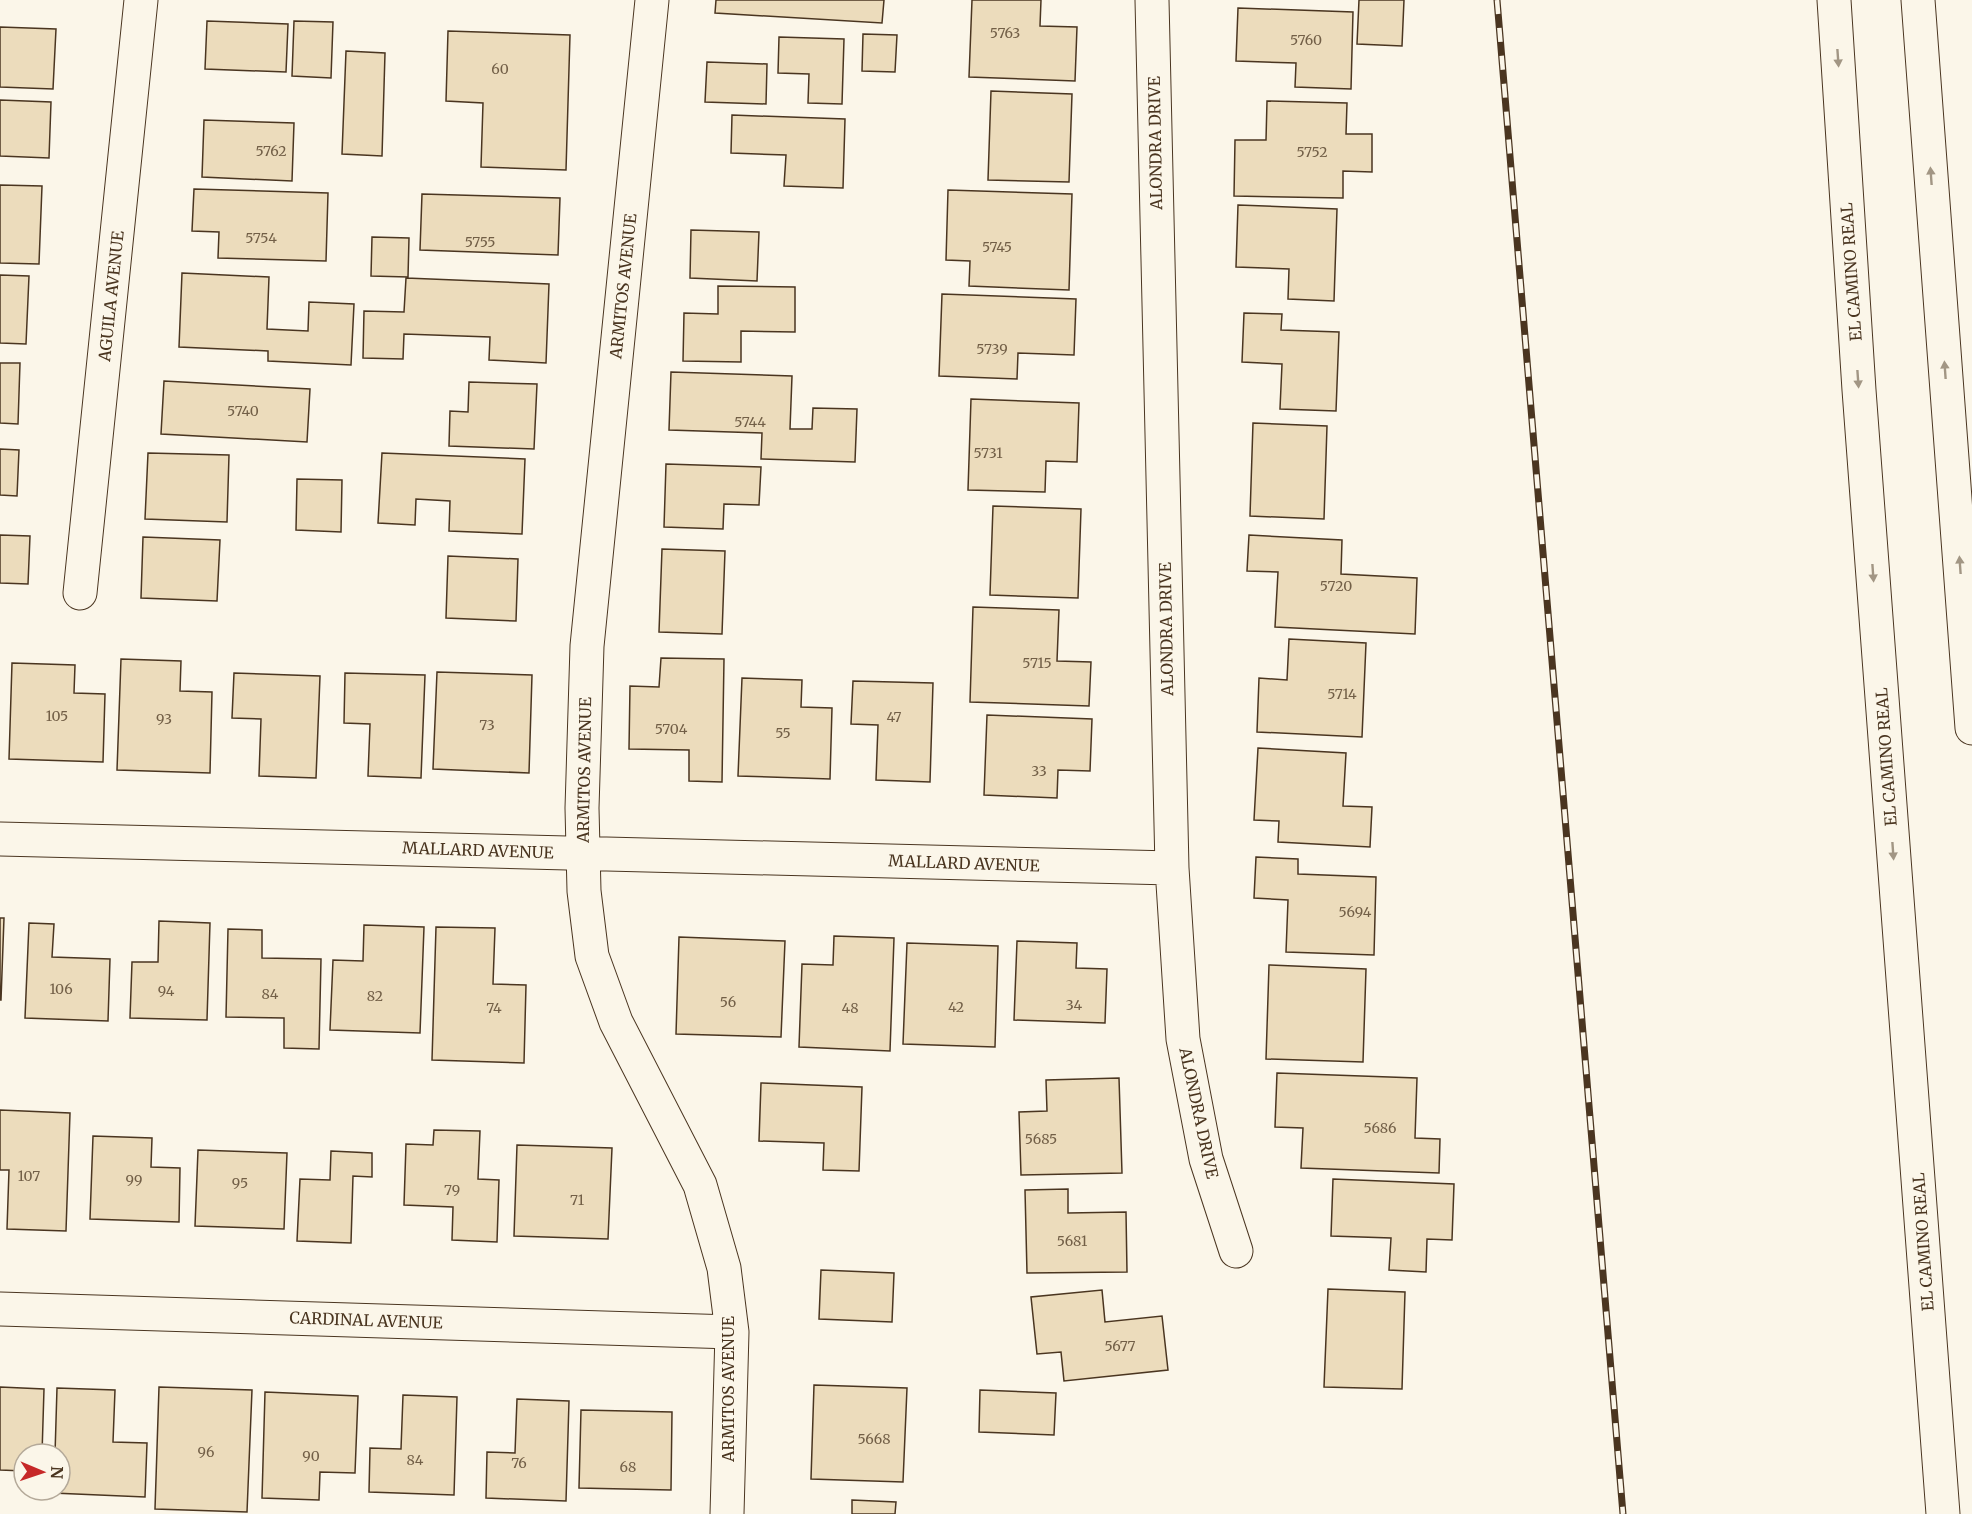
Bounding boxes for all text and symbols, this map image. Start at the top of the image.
house number: 5763 [990,24,1020,42]
house number: 5760 [1290,31,1322,49]
one-way arrow [1833,49,1842,68]
house number: 60 [491,60,509,78]
street label: ALONDRA DRIVE [1144,75,1166,211]
house number: 5762 [256,142,286,160]
house number: 5752 [1296,143,1328,161]
one-way arrow [1926,166,1936,185]
street label: EL CAMINO REAL [1836,202,1866,342]
street label: ARMITOS AVENUE [605,212,641,361]
street label: AGUILA AVENUE [94,229,128,363]
house number: 5754 [245,229,277,247]
house number: 5755 [465,233,495,251]
house number: 5745 [982,238,1012,256]
house number: 5739 [976,340,1008,358]
one-way arrow [1940,361,1950,380]
one-way arrow [1853,369,1863,388]
house number: 5740 [227,402,259,420]
house number: 5744 [734,413,766,431]
house number: 5731 [973,444,1003,462]
one-way arrow [1955,555,1965,574]
street label: ALONDRA DRIVE [1155,561,1177,697]
one-way arrow [1868,564,1877,583]
house number: 5720 [1320,577,1352,595]
house number: 5715 [1022,654,1052,672]
house number: 5714 [1327,685,1357,703]
street label: EL CAMINO REAL [1871,687,1901,827]
street label: ARMITOS AVENUE [573,696,595,844]
house number: 105 [46,707,68,725]
house number: 47 [886,708,902,726]
house number: 93 [156,710,172,728]
house number: 73 [479,716,495,734]
house number: 5704 [655,720,688,738]
house number: 55 [775,724,791,742]
house number: 33 [1031,762,1047,780]
street label: MALLARD AVENUE [402,837,555,863]
one-way arrow [1889,842,1898,861]
street label: MALLARD AVENUE [888,850,1041,876]
house number: 5694 [1339,903,1372,921]
house number: 106 [49,980,73,998]
house number: 94 [158,982,175,1000]
house number: 84 [262,985,279,1003]
house number: 82 [367,987,383,1005]
house number: 56 [720,993,736,1011]
house number: 34 [1066,996,1083,1014]
house number: 42 [948,998,964,1016]
house number: 74 [486,999,502,1017]
house number: 48 [842,999,858,1017]
street label: ALONDRA DRIVE [1175,1045,1223,1181]
house number: 5686 [1363,1119,1397,1137]
house number: 5685 [1025,1130,1057,1148]
house number: 107 [18,1167,40,1185]
house number: 99 [126,1171,142,1189]
street label: EL CAMINO REAL [1908,1172,1938,1312]
house number: 95 [232,1174,248,1192]
house number: 79 [444,1181,460,1199]
house number: 71 [570,1191,584,1209]
house number: 5681 [1057,1232,1087,1250]
street label: CARDINAL AVENUE [289,1307,444,1333]
street label: ARMITOS AVENUE [718,1315,738,1463]
house number: 5677 [1104,1337,1136,1355]
house number: 5668 [857,1430,891,1448]
north arrow [12,1442,72,1502]
house number: 96 [198,1443,214,1461]
house number: 90 [302,1447,320,1465]
house number: 84 [407,1451,424,1469]
house number: 76 [511,1454,527,1472]
house number: 68 [620,1458,636,1476]
text: N [47,1466,67,1480]

